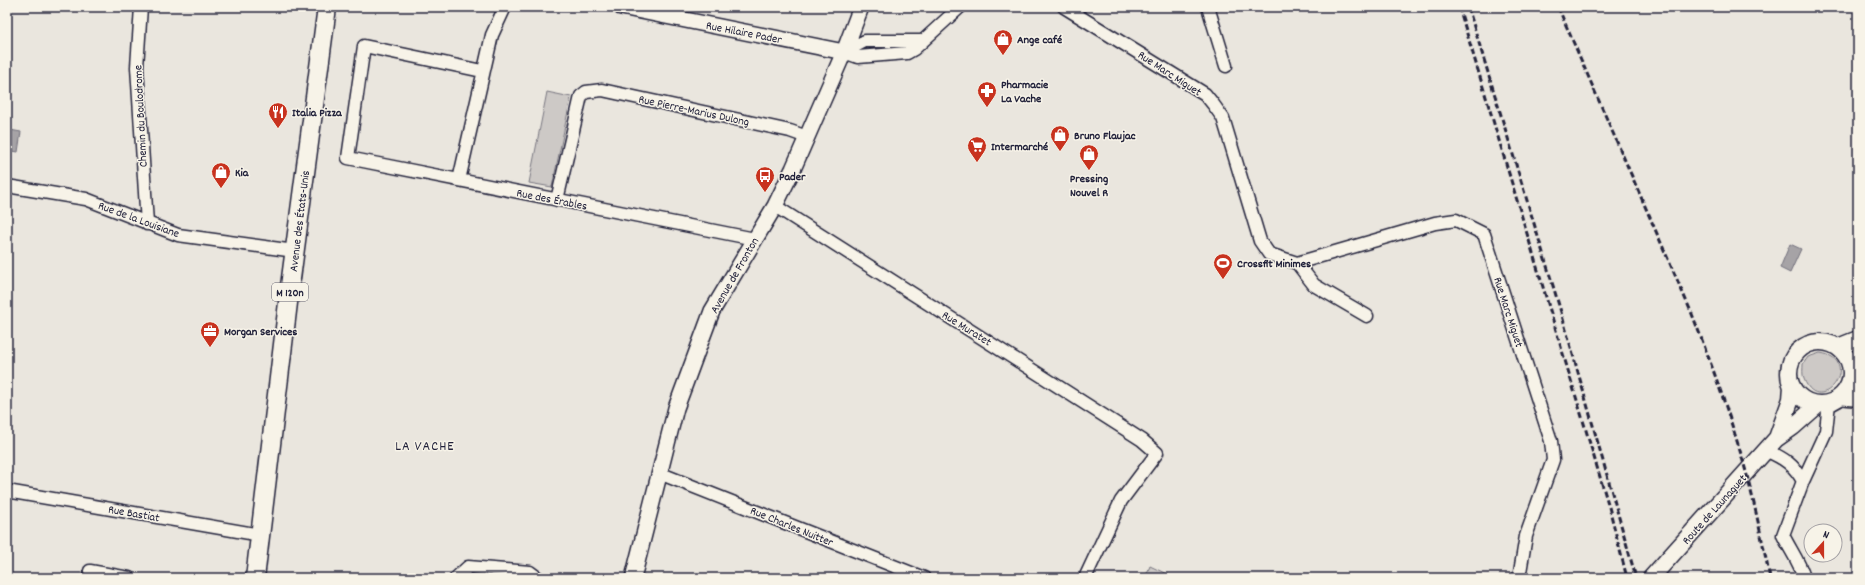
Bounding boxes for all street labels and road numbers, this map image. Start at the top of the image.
street label: Rue Hilaire Pader [704,18,784,49]
street label: Rue Marc Miguet [1134,47,1205,102]
street label: Chemin du Boulodrome [130,64,153,167]
street label: Rue Pierre-Marius Dulong [637,91,751,132]
street label: Avenue des États-Unis [286,170,315,273]
street label: Rue des Érables [515,185,589,216]
street label: Rue de la Louisiane [96,198,181,243]
street label: Avenue de Fronton [707,234,764,317]
street label: Rue Marc Miguet [1488,275,1527,350]
road number: M 120n [272,283,308,301]
street label: Rue Muratet [938,307,995,351]
street label: Route de Launaguet [1679,471,1752,549]
street label: Rue Bastiat [107,502,161,527]
street label: Rue Charles Nuitter [747,503,836,552]

